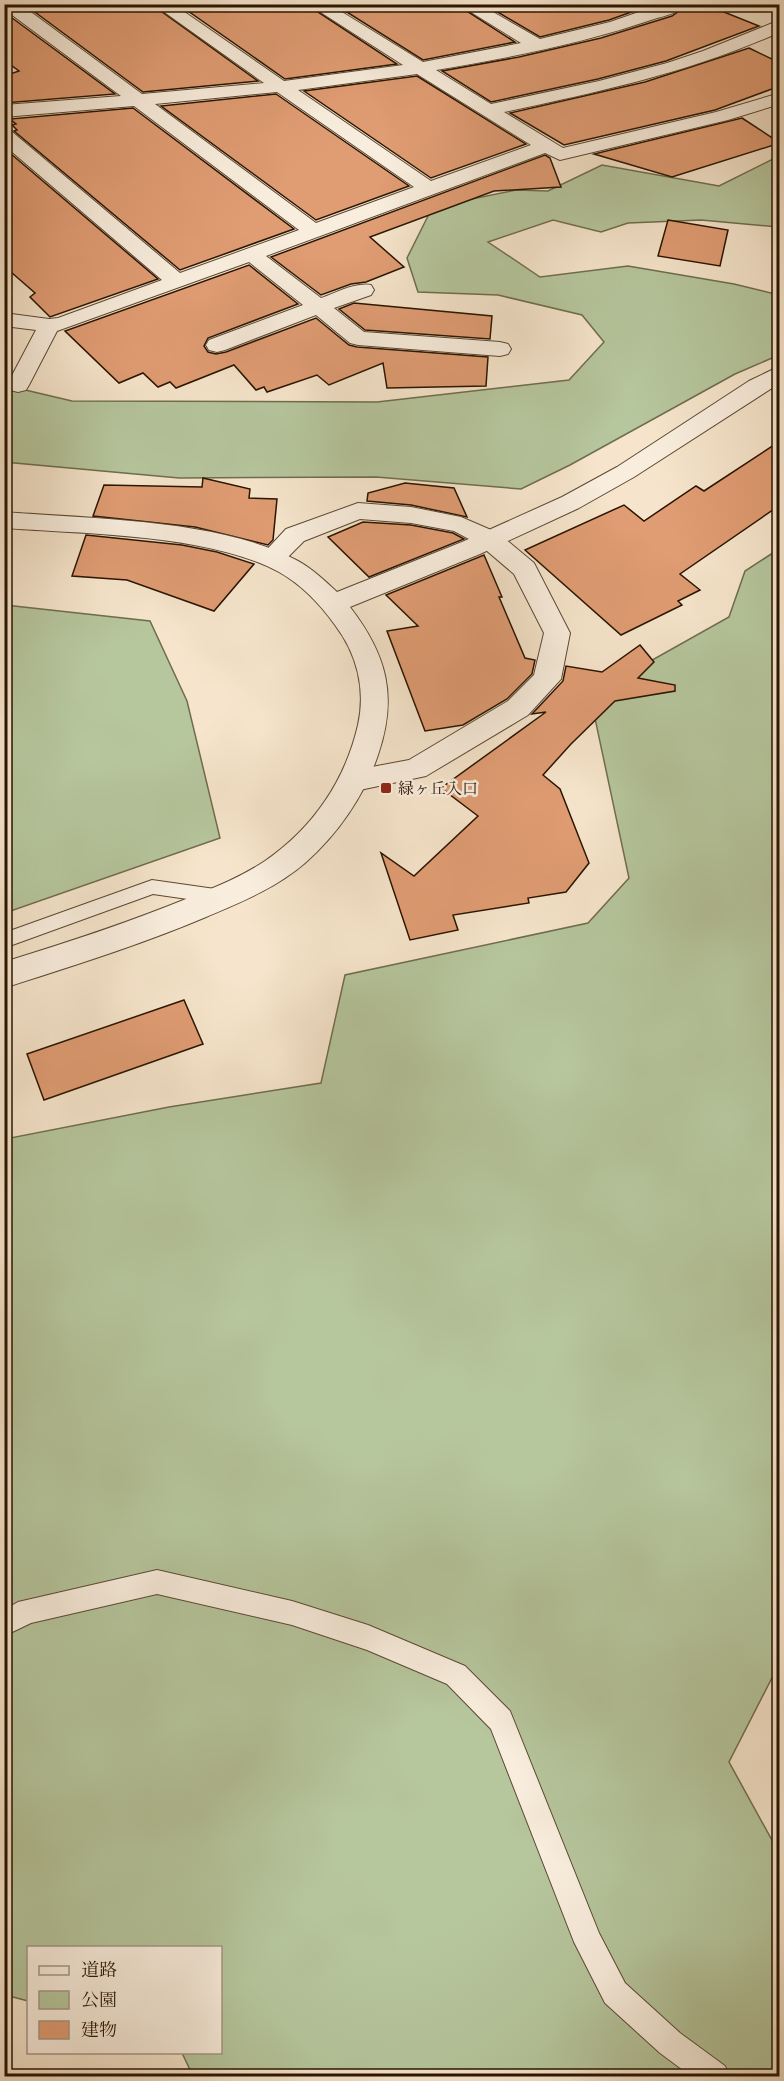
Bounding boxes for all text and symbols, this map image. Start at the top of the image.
place label: 緑ヶ丘入口 [398,780,478,800]
marker: 緑ヶ丘入口 [379,781,393,795]
legend [27,1946,222,2054]
text: 道路 [81,1960,117,1983]
text: 公園 [81,1990,117,2013]
text: 建物 [81,2020,117,2043]

